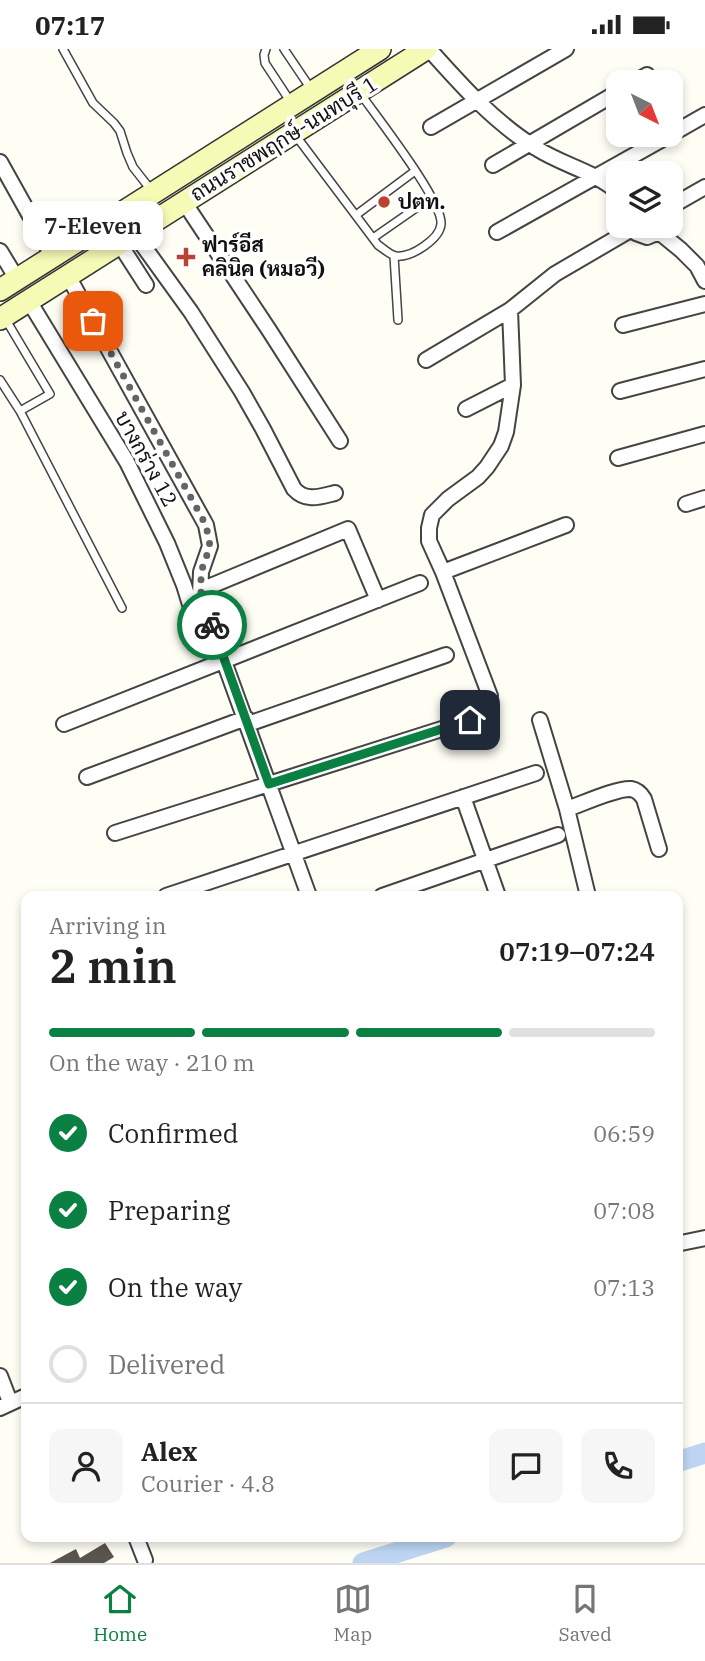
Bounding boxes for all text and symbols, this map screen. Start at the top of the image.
text: 07:17 [35,8,105,42]
street label: ถนนราชพฤกษ์-นนทบุรี 1 [185,69,383,208]
north arrow [606,70,682,147]
map controls [606,70,683,238]
button: layers [606,161,683,238]
place label: ปตท. [398,187,445,215]
marker: ปตท. [376,194,392,210]
callout: 7-Eleven [23,202,163,251]
text: 7-Eleven [44,210,142,240]
place label: ฟาร์อีส คลินิค (หมอวี) [202,230,325,282]
marker: ฟาร์อีส คลินิค (หมอวี) [176,247,196,267]
pin [63,291,123,351]
icon: bag [74,302,112,340]
street label: บางกร่าง 12 [109,406,185,511]
courier [177,590,247,660]
icon: bike [193,606,231,644]
pin [440,690,500,750]
icon: home [451,701,489,739]
text: Arriving in [49,910,166,940]
text: 07:19–07:24 [499,934,655,968]
text: 2 min [49,936,177,996]
text: On the way · 210 m [49,1047,255,1077]
icon: check [49,1114,87,1152]
text: Confirmed [108,1116,239,1150]
text: 06:59 [593,1118,655,1148]
icon: check [49,1191,87,1229]
text: Preparing [108,1193,230,1227]
text: 07:08 [593,1195,655,1225]
icon: check [49,1268,87,1306]
text: On the way [108,1270,242,1304]
text: 07:13 [593,1272,655,1302]
text: Delivered [108,1347,225,1381]
button: person [49,1429,123,1503]
button: chat [489,1429,563,1503]
button: phone [581,1429,655,1503]
text: Alex [141,1434,197,1468]
text: Courier · 4.8 [141,1468,275,1498]
tab: Home [93,1580,147,1646]
tab: Map [334,1580,372,1646]
tab: Saved [559,1580,612,1646]

